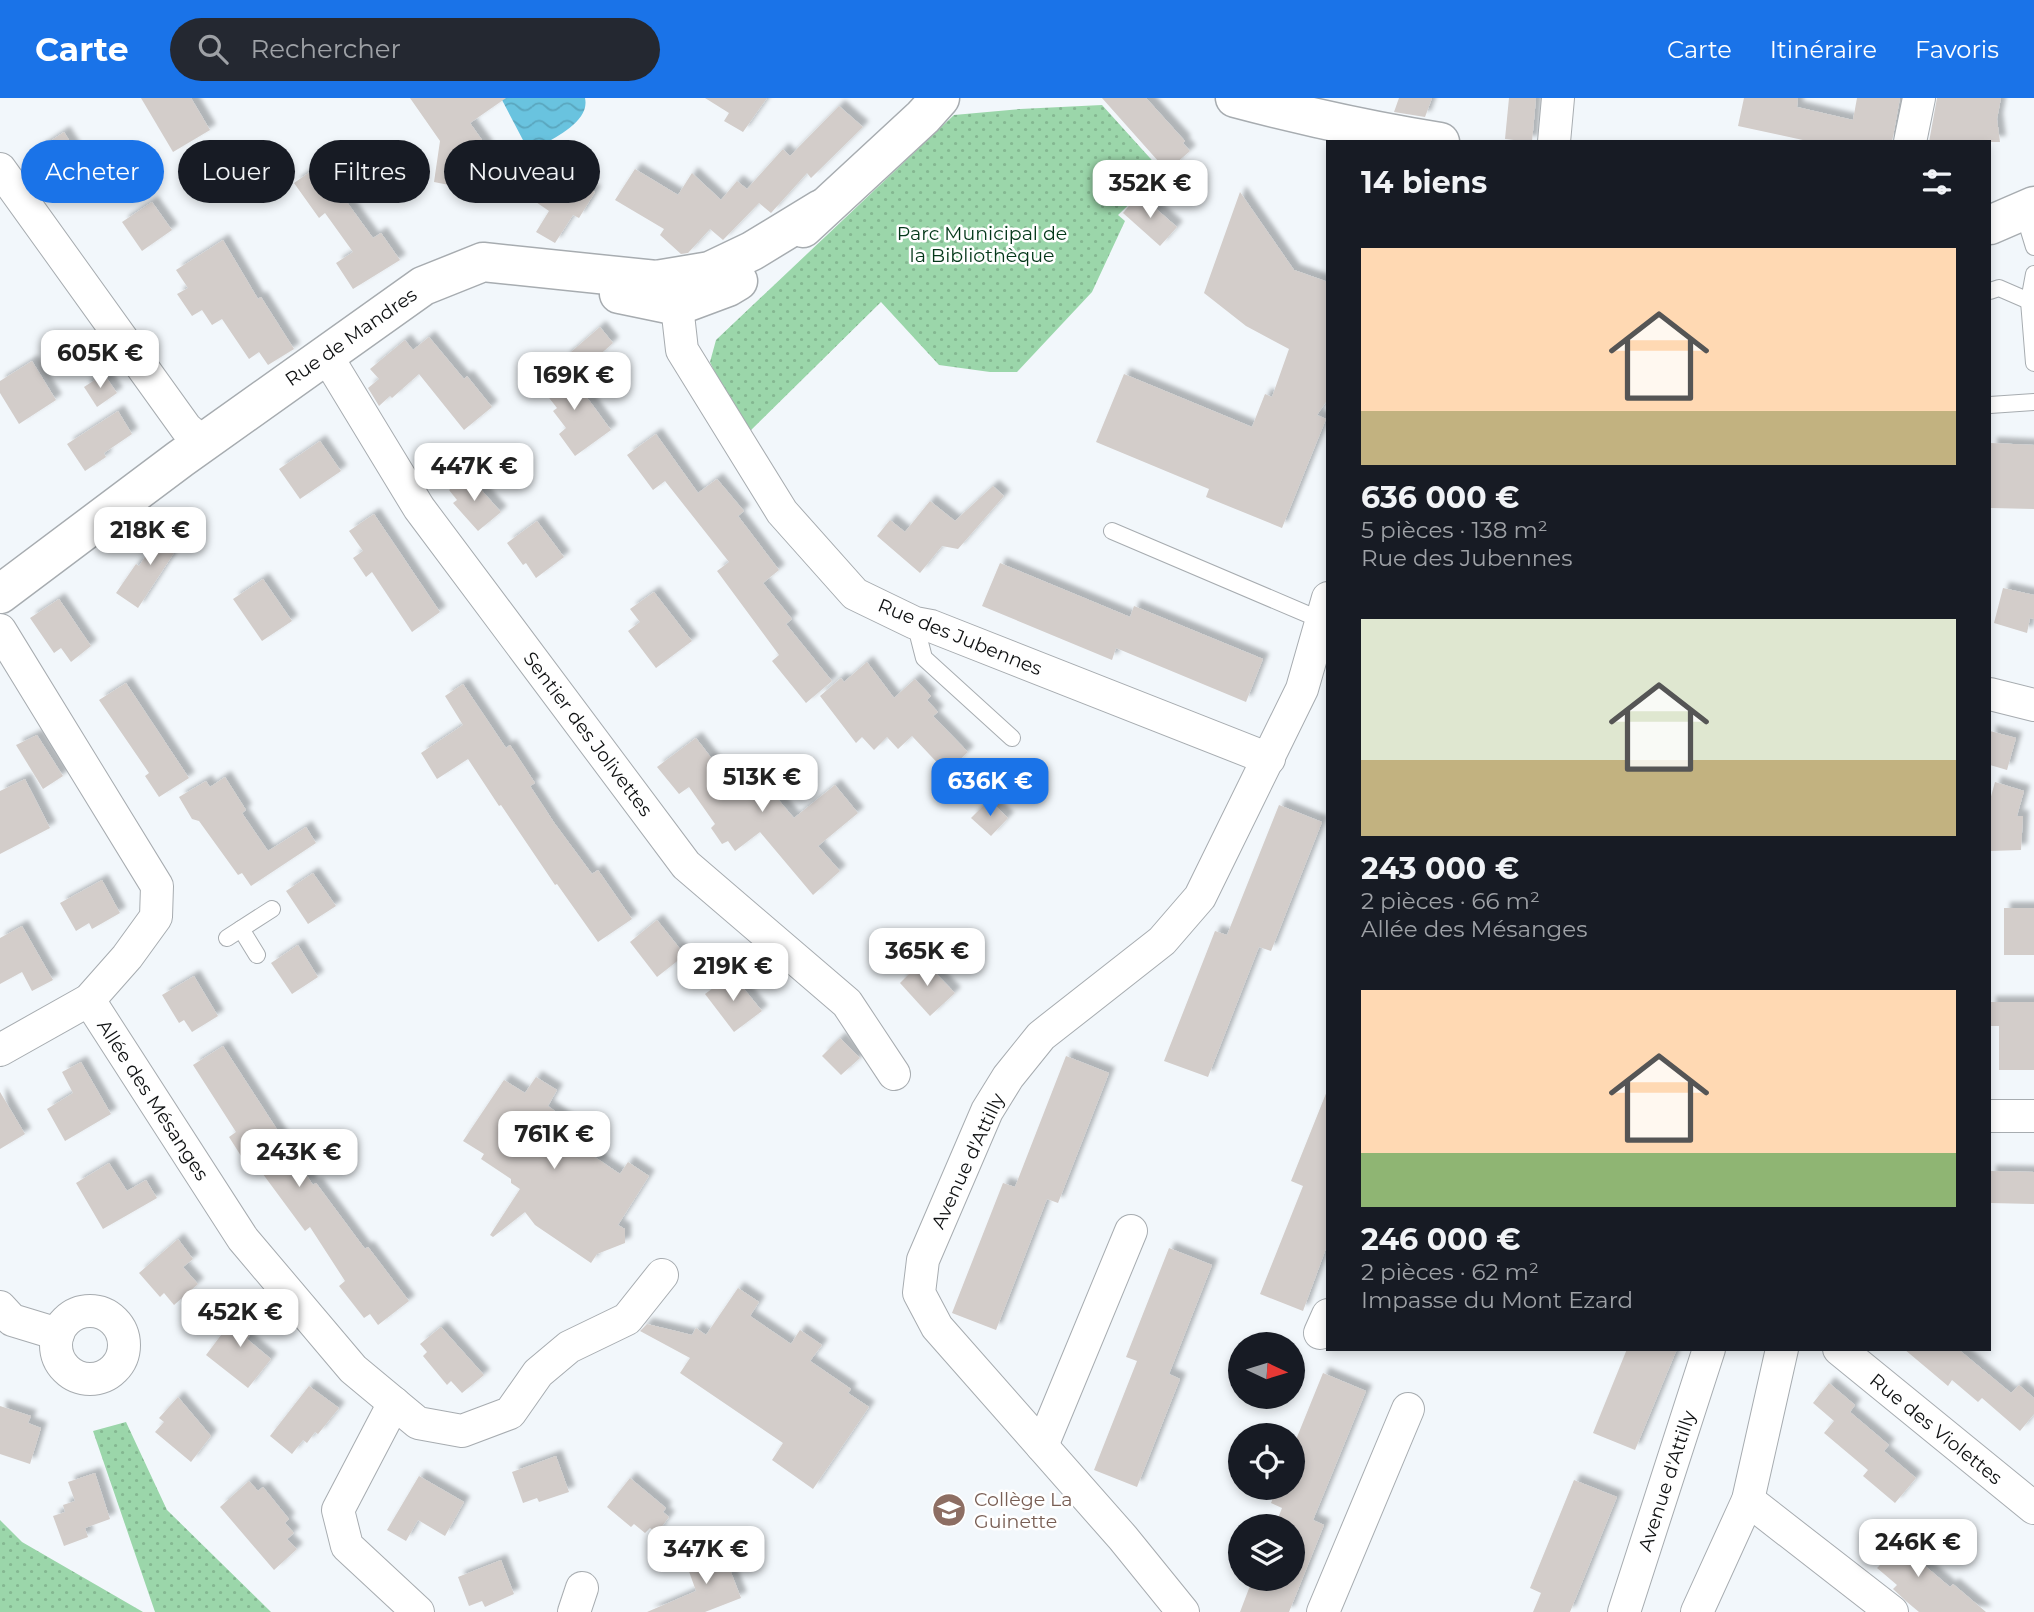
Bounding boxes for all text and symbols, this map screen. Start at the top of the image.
search box [170,18,660,81]
text: Carte [35,29,128,69]
icon: search [194,30,232,68]
text: Rechercher [250,33,401,65]
text: Carte [1667,35,1732,64]
text: Itinéraire [1770,35,1877,64]
text: Favoris [1915,35,1999,64]
chip: Acheter [21,140,164,203]
chip: Louer [178,140,295,203]
chip: Filtres [309,140,430,203]
chip: Nouveau [444,140,600,203]
pin: 352K € [1093,160,1207,220]
icon: filters [1918,163,1956,201]
text: 14 biens [1361,164,1487,201]
text: 352K € [1109,169,1191,197]
park label: Parc Municipal de la Bibliothèque [897,222,1067,267]
street label: Rue de Mandres [281,283,421,391]
icon: home [1596,293,1722,419]
pin: 605K € [43,330,157,390]
text: 605K € [57,339,143,367]
pin: 169K € [517,352,631,412]
text: 169K € [534,361,614,389]
pin: 447K € [417,444,531,503]
text: 447K € [430,452,518,480]
text: 636 000 € [1361,479,1519,516]
pin: 218K € [93,508,207,567]
text: 218K € [110,516,190,544]
text: 5 pièces · 138 m² [1361,516,1548,544]
text: Rue des Jubennes [1361,544,1572,572]
street label: Rue des Jubennes [875,594,1045,680]
street label: Sentier des Jolivettes [519,647,657,821]
icon: home [1596,664,1722,790]
pin: 513K € [705,754,819,814]
pin: 636K € [933,758,1047,818]
text: 513K € [723,763,801,791]
text: 636K € [947,767,1033,795]
text: 243 000 € [1361,850,1519,887]
text: 2 pièces · 66 m² [1361,887,1540,915]
text: Allée des Mésanges [1361,915,1587,943]
pin: 365K € [870,928,984,988]
text: 365K € [885,937,969,965]
pin: 219K € [676,944,790,1003]
text: 219K € [693,952,773,980]
street label: Allée des Mésanges [92,1015,214,1185]
icon: home [1596,1035,1722,1161]
street label: Avenue d'Attilly [927,1089,1010,1232]
pin: 761K € [497,1112,611,1171]
text: 761K € [514,1120,594,1148]
pin: 243K € [242,1130,356,1189]
text: 243K € [257,1138,341,1166]
text: 246 000 € [1361,1221,1521,1258]
text: 2 pièces · 62 m² [1361,1258,1539,1286]
text: Impasse du Mont Ezard [1361,1286,1633,1314]
pin: 452K € [183,1290,297,1349]
text: 452K € [197,1298,283,1326]
north arrow [1228,1332,1306,1409]
map controls [1228,1332,1305,1591]
street label: Rue des Violettes [1865,1369,2007,1489]
street label: Avenue d'Attilly [1633,1407,1701,1554]
button: locate [1228,1423,1305,1500]
place label: Collège La Guinette [974,1488,1073,1533]
school or university icon: Collège La Guinette [930,1491,968,1529]
button: layers [1228,1514,1305,1591]
pin: 246K € [1861,1520,1975,1579]
pin: 347K € [649,1526,763,1586]
text: 246K € [1875,1528,1961,1556]
text: 347K € [664,1535,748,1563]

